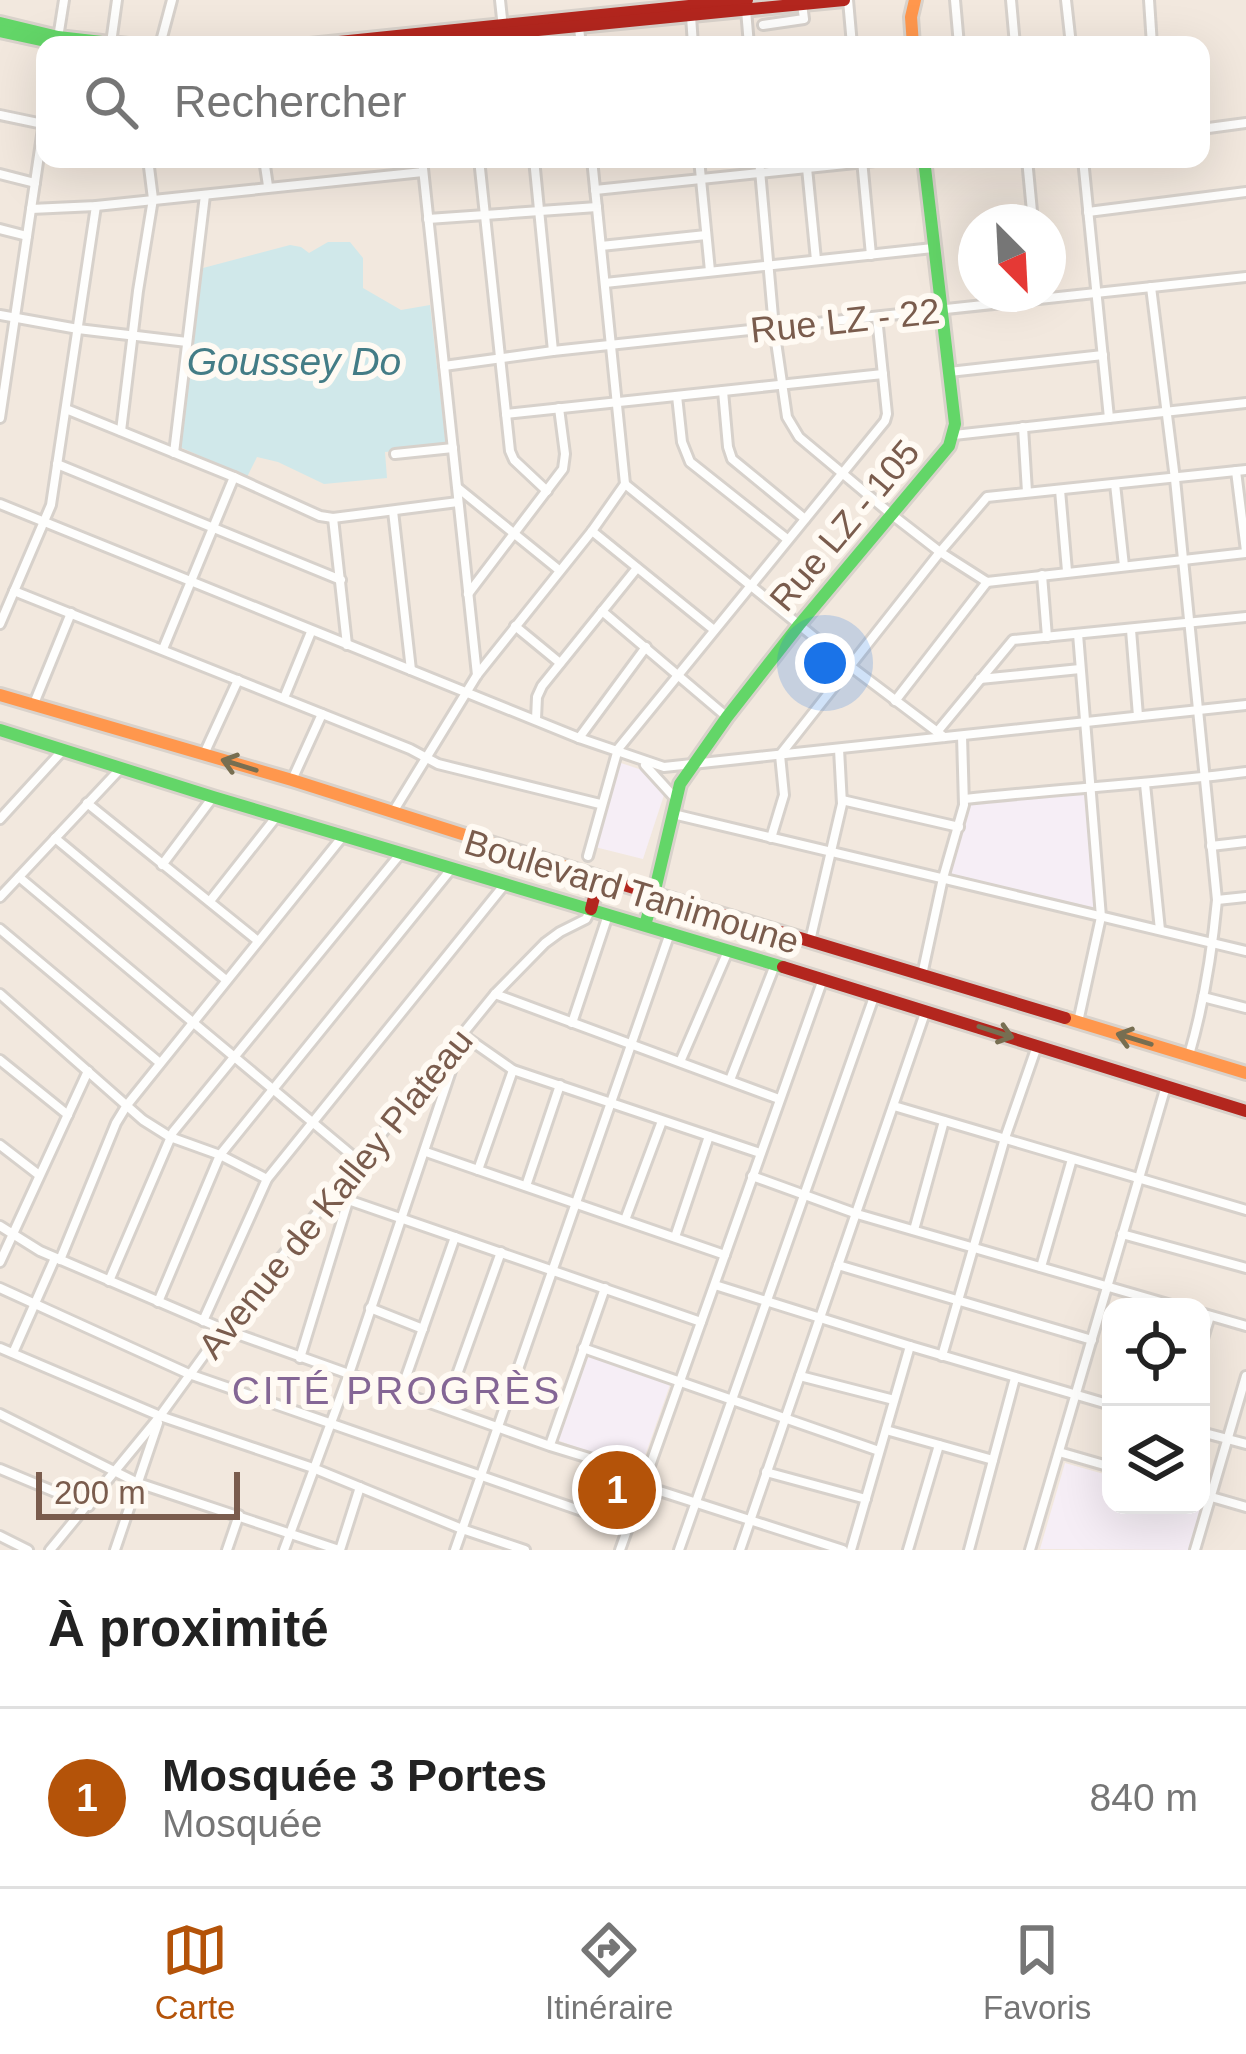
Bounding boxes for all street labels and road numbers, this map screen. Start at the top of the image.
street label: Rue LZ - 22 [748,290,942,351]
street label: Rue LZ - 105 [761,432,928,619]
street label: Boulevard Tanimoune [460,821,804,962]
street label: Avenue de Kalley Plateau [190,1020,481,1366]

